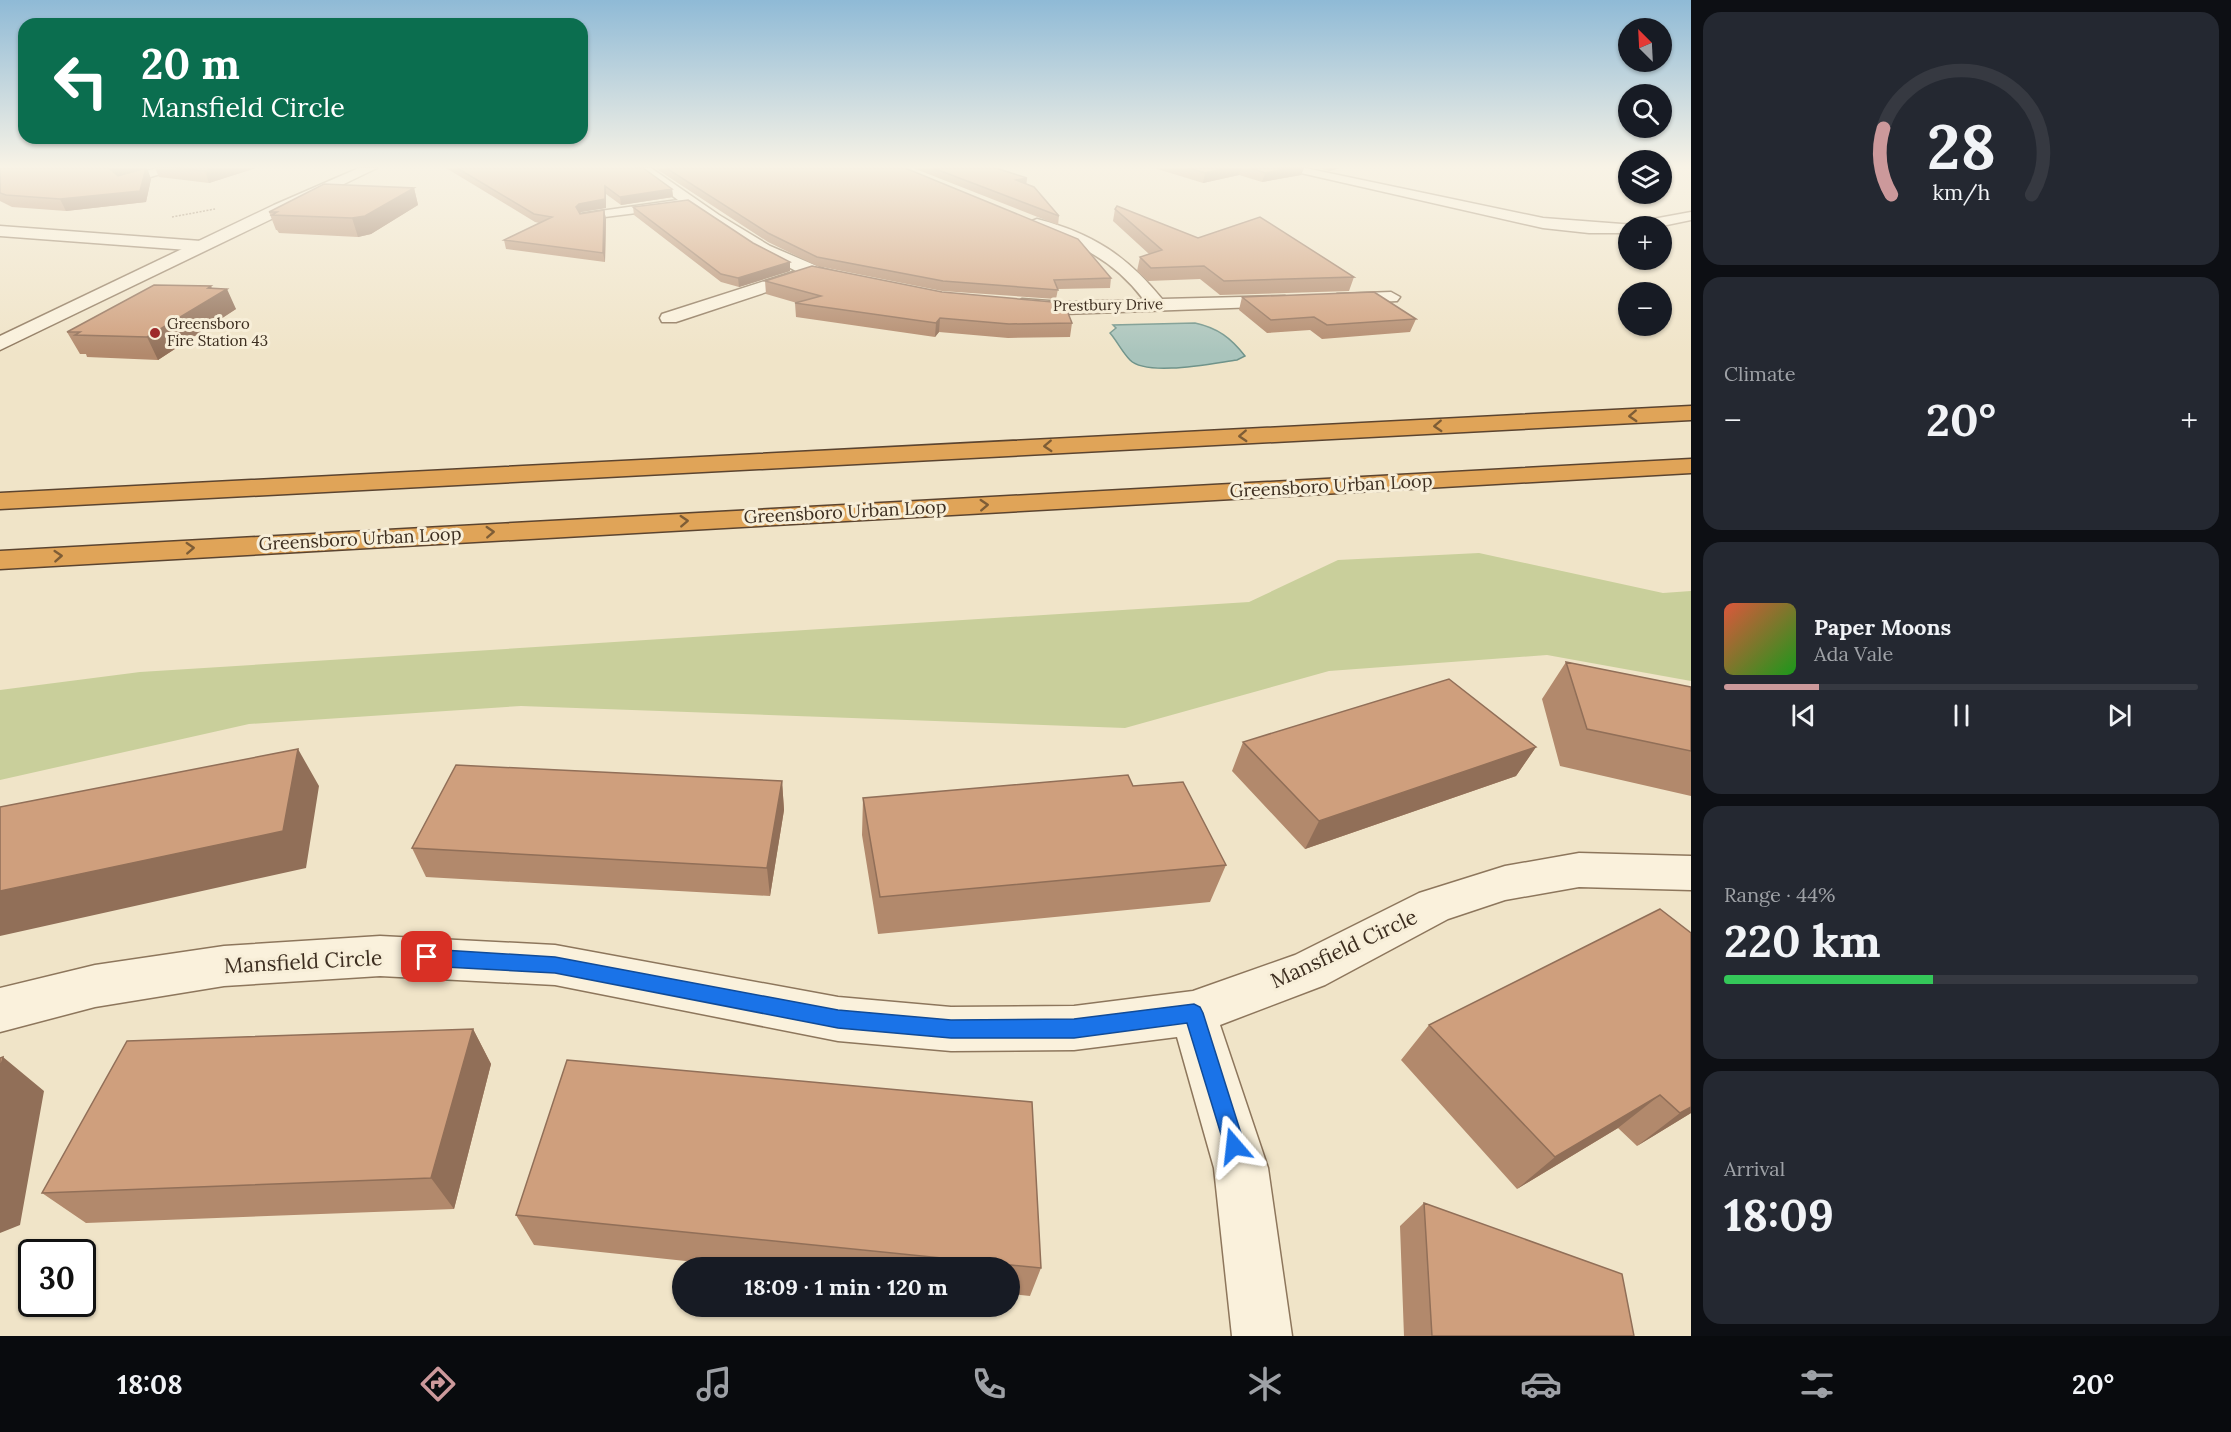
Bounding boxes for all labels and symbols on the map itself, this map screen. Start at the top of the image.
north arrow [1618,18,1672,72]
street label: Prestbury Drive [1053,294,1163,315]
place label: Greensboro Fire Station 43 [167,314,268,350]
marker: Greensboro Fire Station 43 [148,326,162,340]
one-way arrow [1628,410,1637,423]
one-way arrow [1433,420,1442,433]
one-way arrow [1239,429,1248,442]
one-way arrow [1044,439,1053,452]
street label: Greensboro Urban Loop [1229,469,1433,502]
street label: Greensboro Urban Loop [743,495,947,528]
one-way arrow [979,498,988,511]
one-way arrow [680,515,689,528]
street label: Greensboro Urban Loop [258,522,462,555]
one-way arrow [485,525,494,538]
one-way arrow [186,542,195,555]
one-way arrow [54,550,63,563]
street label: Mansfield Circle [1266,903,1421,994]
pin [401,931,452,982]
street label: Mansfield Circle [223,944,383,979]
position arrow [1202,1114,1266,1178]
speed limit sign: 30 [18,1239,96,1317]

